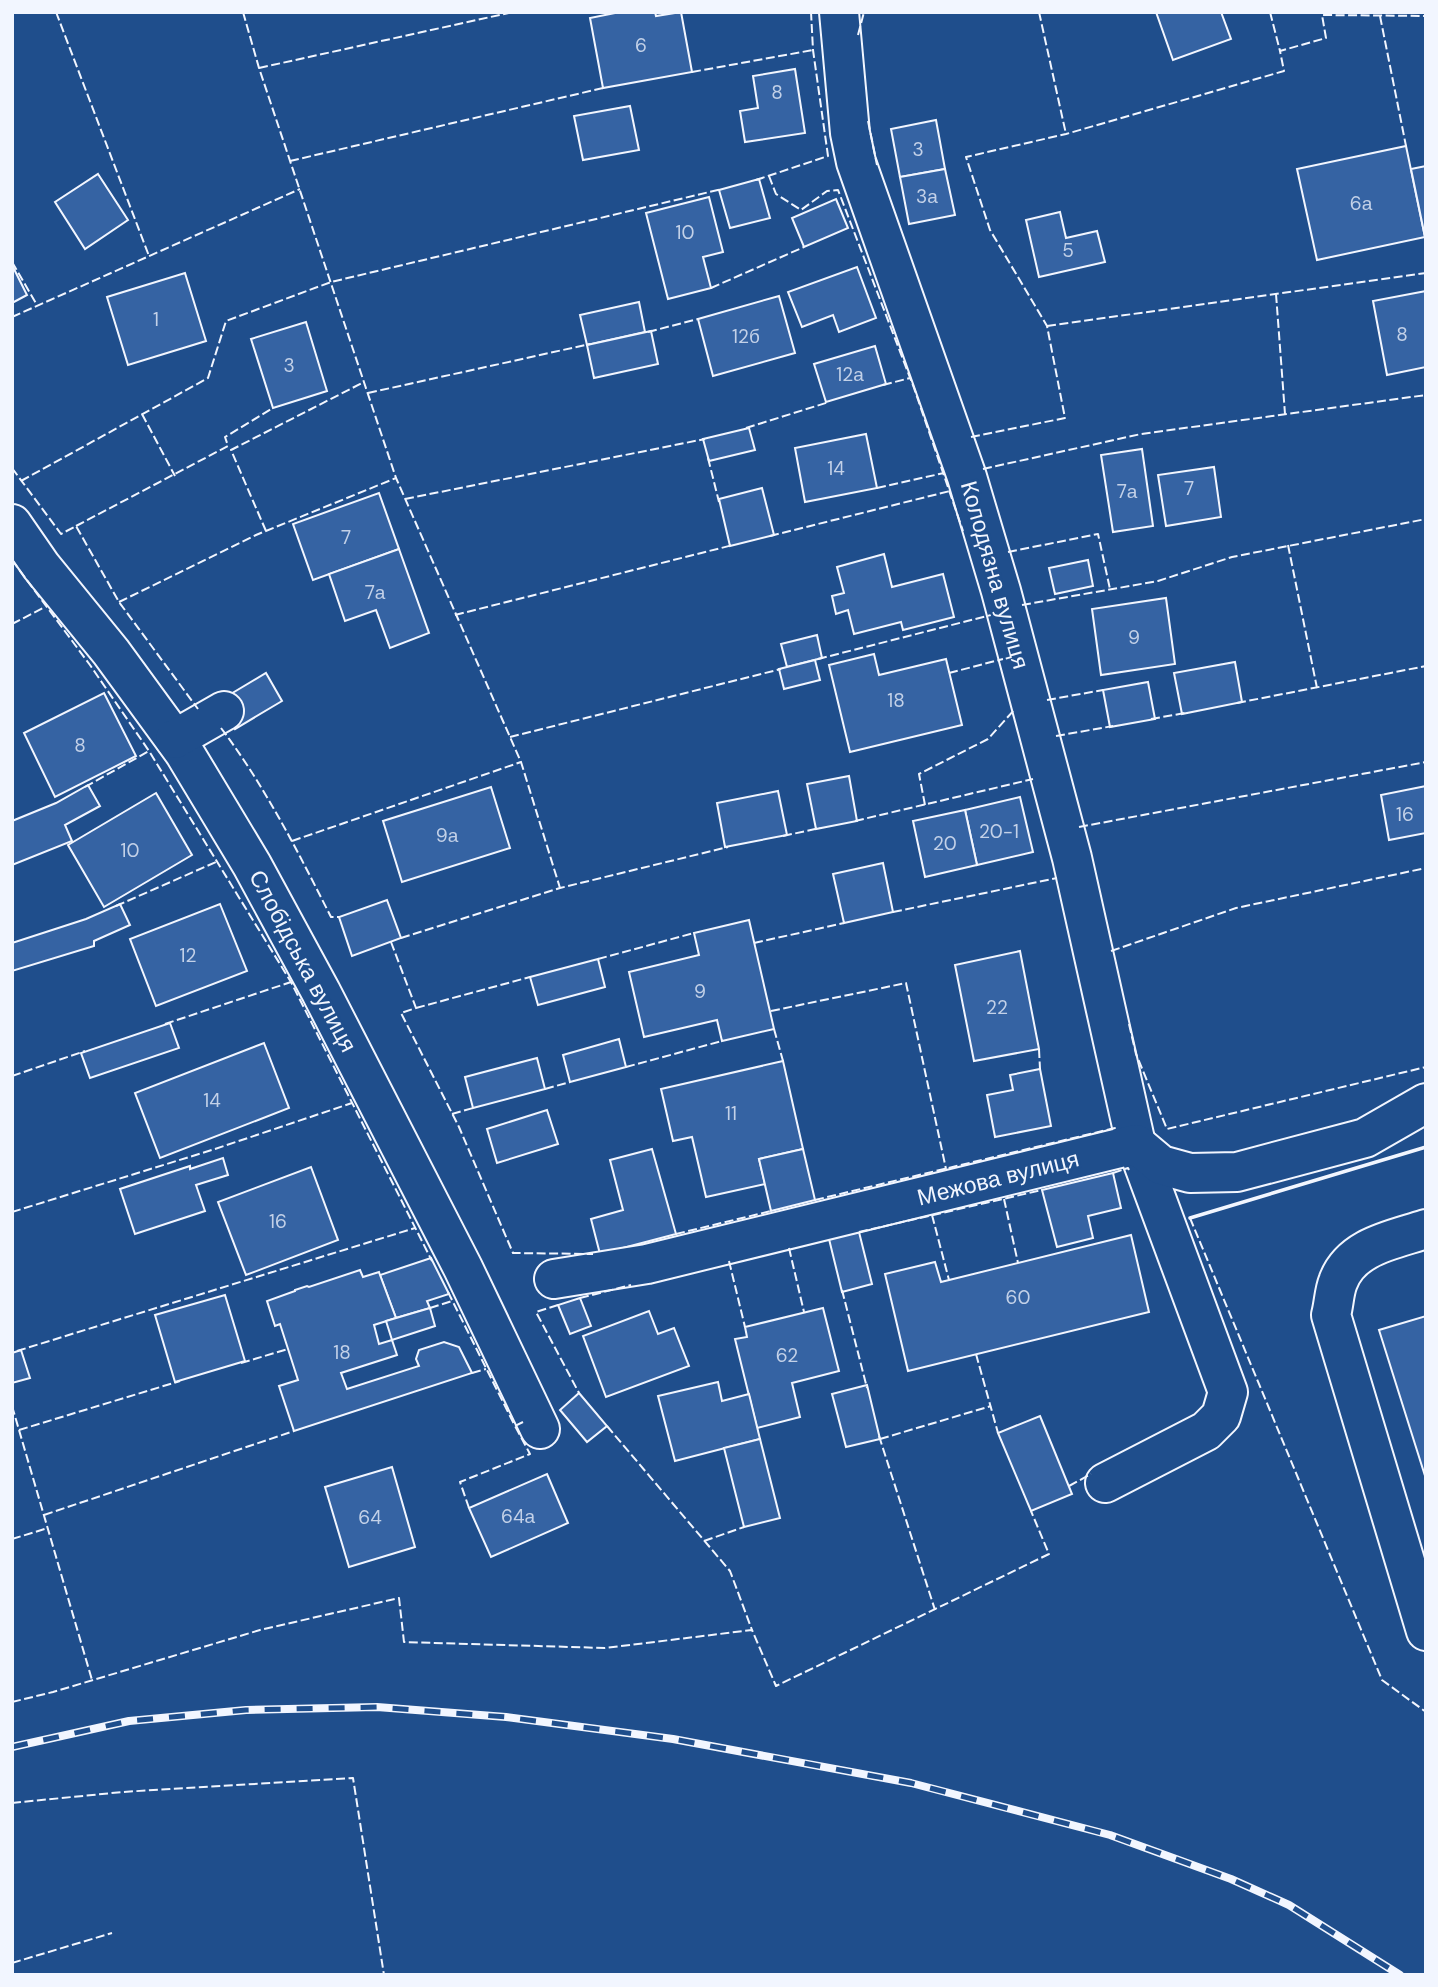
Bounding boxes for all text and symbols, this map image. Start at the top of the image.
house number: 6 [635,33,647,58]
house number: 8 [771,80,783,105]
house number: 3 [912,137,924,162]
house number: 3а [916,184,938,209]
house number: 6а [1350,191,1373,216]
house number: 10 [676,220,694,245]
house number: 5 [1062,238,1074,263]
house number: 1 [153,307,159,332]
house number: 8 [1396,322,1408,347]
house number: 12б [732,324,760,349]
house number: 3 [283,353,295,378]
house number: 12а [836,362,864,387]
house number: 14 [827,456,845,481]
house number: 7 [1184,476,1194,501]
street label: Колодязна вулиця [954,477,1036,673]
house number: 7а [1117,479,1138,504]
house number: 7 [341,525,351,550]
house number: 7а [365,580,386,605]
house number: 9 [1128,625,1140,650]
house number: 18 [887,688,905,713]
house number: 8 [74,733,86,758]
house number: 16 [1396,802,1414,827]
house number: 20-1 [979,819,1019,844]
house number: 9а [436,823,459,848]
house number: 20 [933,831,957,856]
house number: 10 [121,838,139,863]
street label: Слобідська вулиця [242,865,364,1057]
house number: 12 [180,943,196,968]
house number: 9 [694,979,706,1004]
house number: 22 [986,995,1008,1020]
house number: 14 [203,1088,221,1113]
house number: 11 [725,1101,737,1126]
street label: Межова вулиця [914,1143,1082,1213]
house number: 16 [269,1209,287,1234]
house number: 60 [1006,1285,1030,1310]
house number: 18 [333,1340,351,1365]
house number: 62 [776,1343,798,1368]
house number: 64а [501,1504,535,1529]
house number: 64 [358,1505,382,1530]

